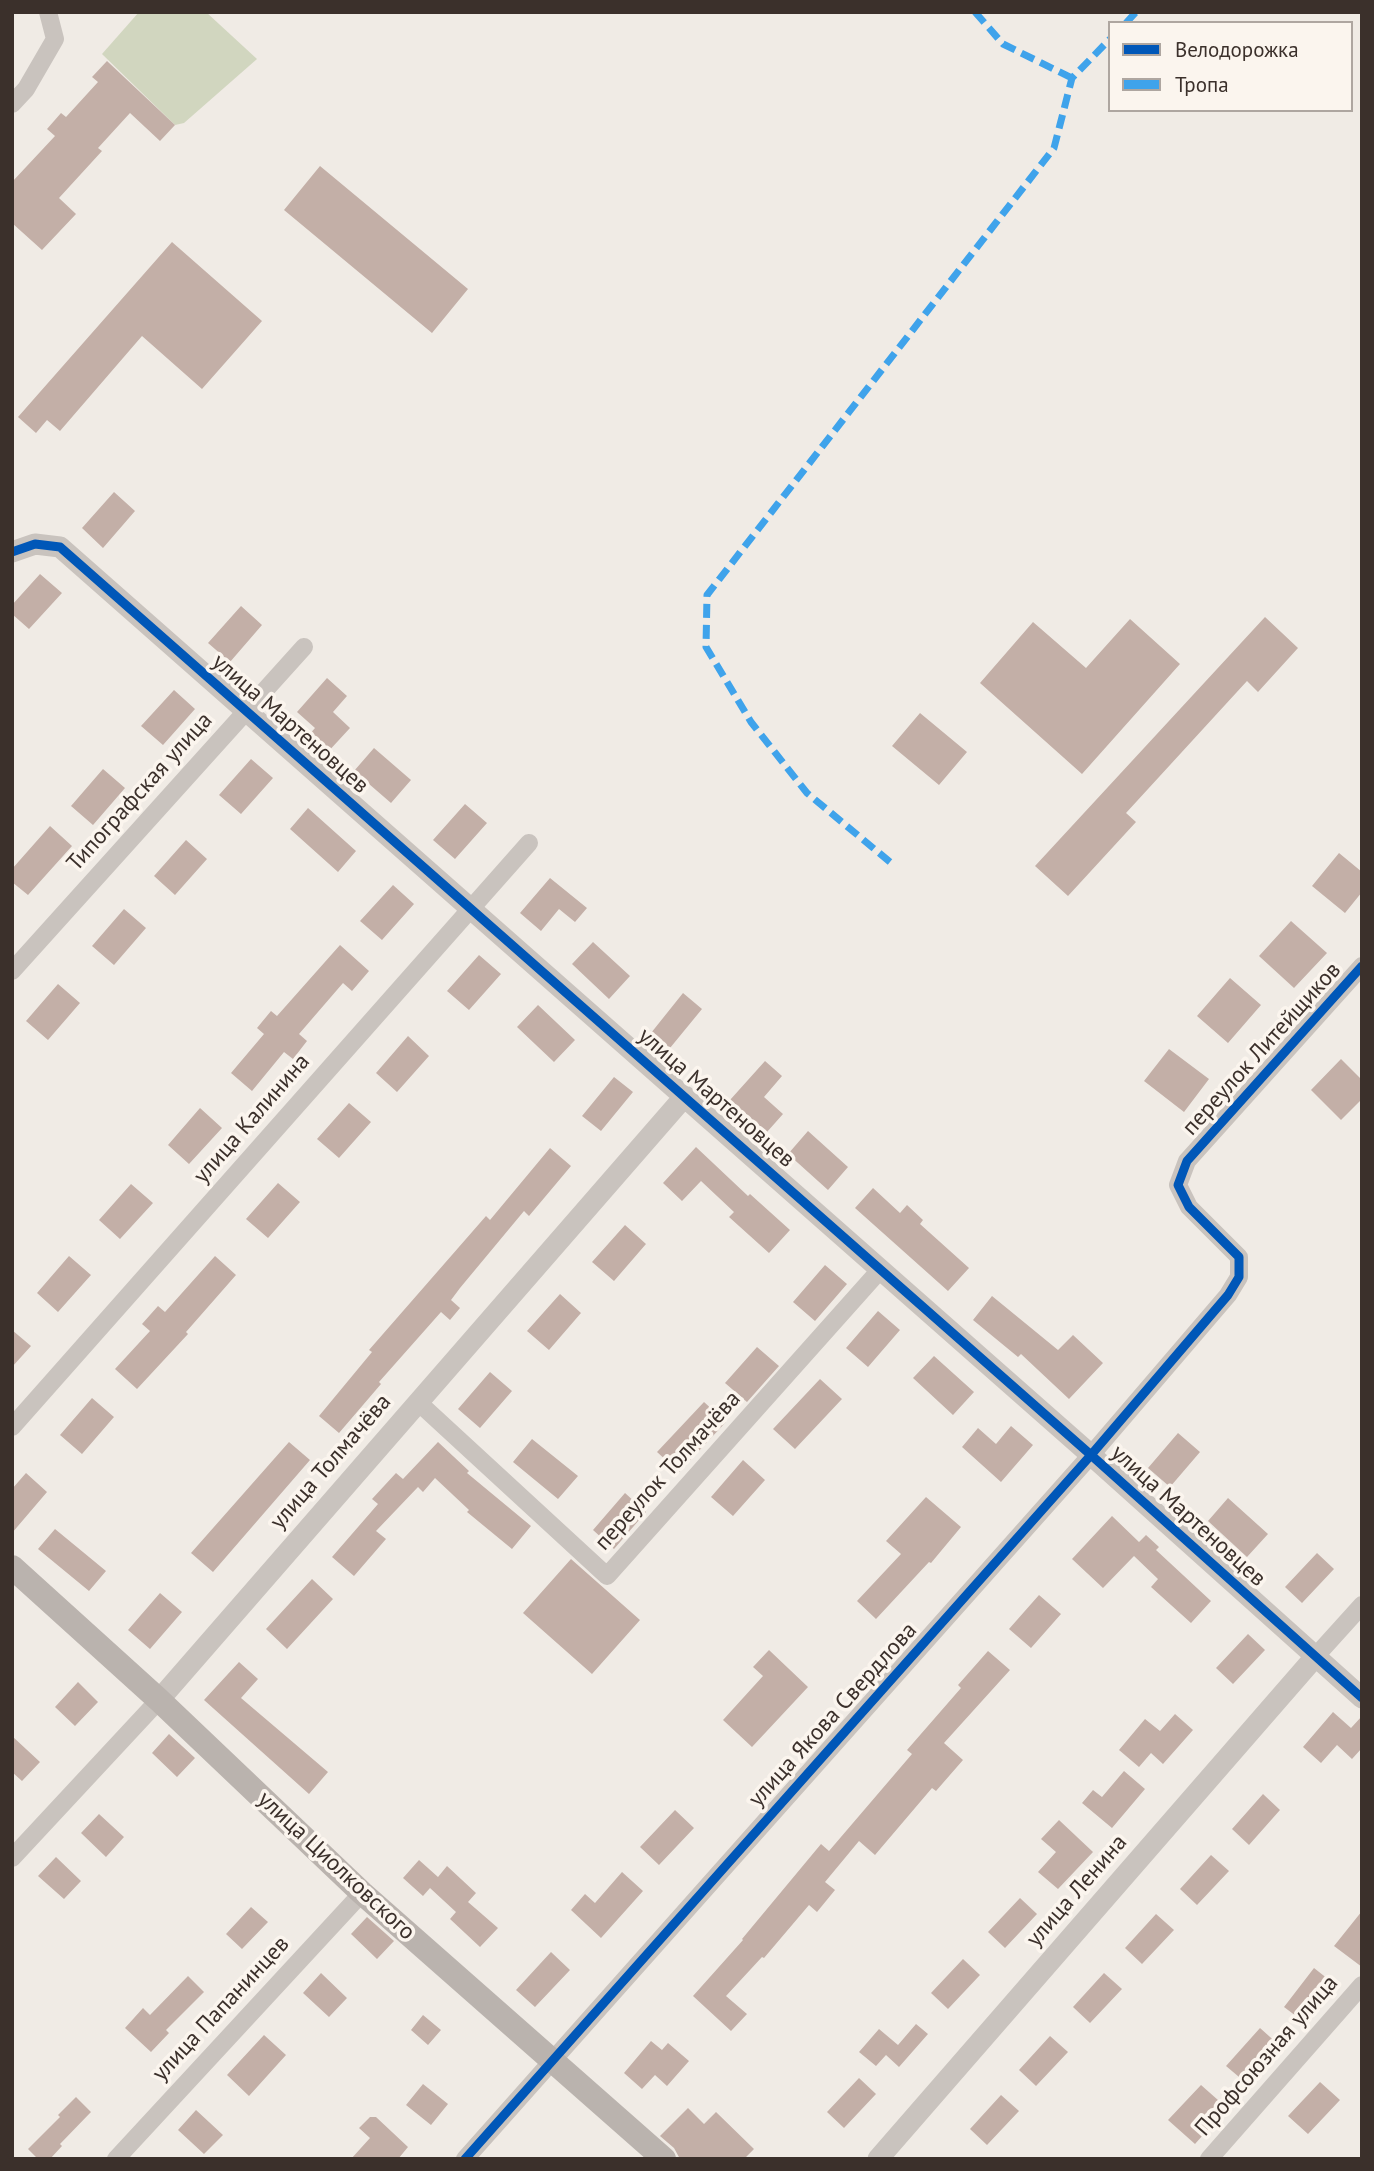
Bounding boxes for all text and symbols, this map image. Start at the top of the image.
legend [1108,21,1353,112]
text: Велодорожка [1175,36,1299,63]
text: Тропа [1175,71,1229,98]
street label: улица Мартеновцев [206,648,374,800]
street label: Типографская улица [62,707,218,877]
street label: переулок Литейщиков [1177,957,1347,1141]
street label: улица Мартеновцев [632,1022,800,1174]
street label: улица Калинина [188,1048,316,1190]
street label: переулок Толмачёва [589,1386,747,1556]
street label: улица Толмачёва [265,1389,397,1535]
street label: улица Мартеновцев [1105,1439,1271,1593]
street label: улица Якова Свердлова [743,1617,923,1813]
street label: улица Циолковского [252,1786,420,1946]
street label: улица Ленина [1021,1829,1133,1953]
street label: улица Папанинцев [147,1931,295,2087]
street label: Профсоюзная улица [1190,1970,1344,2142]

